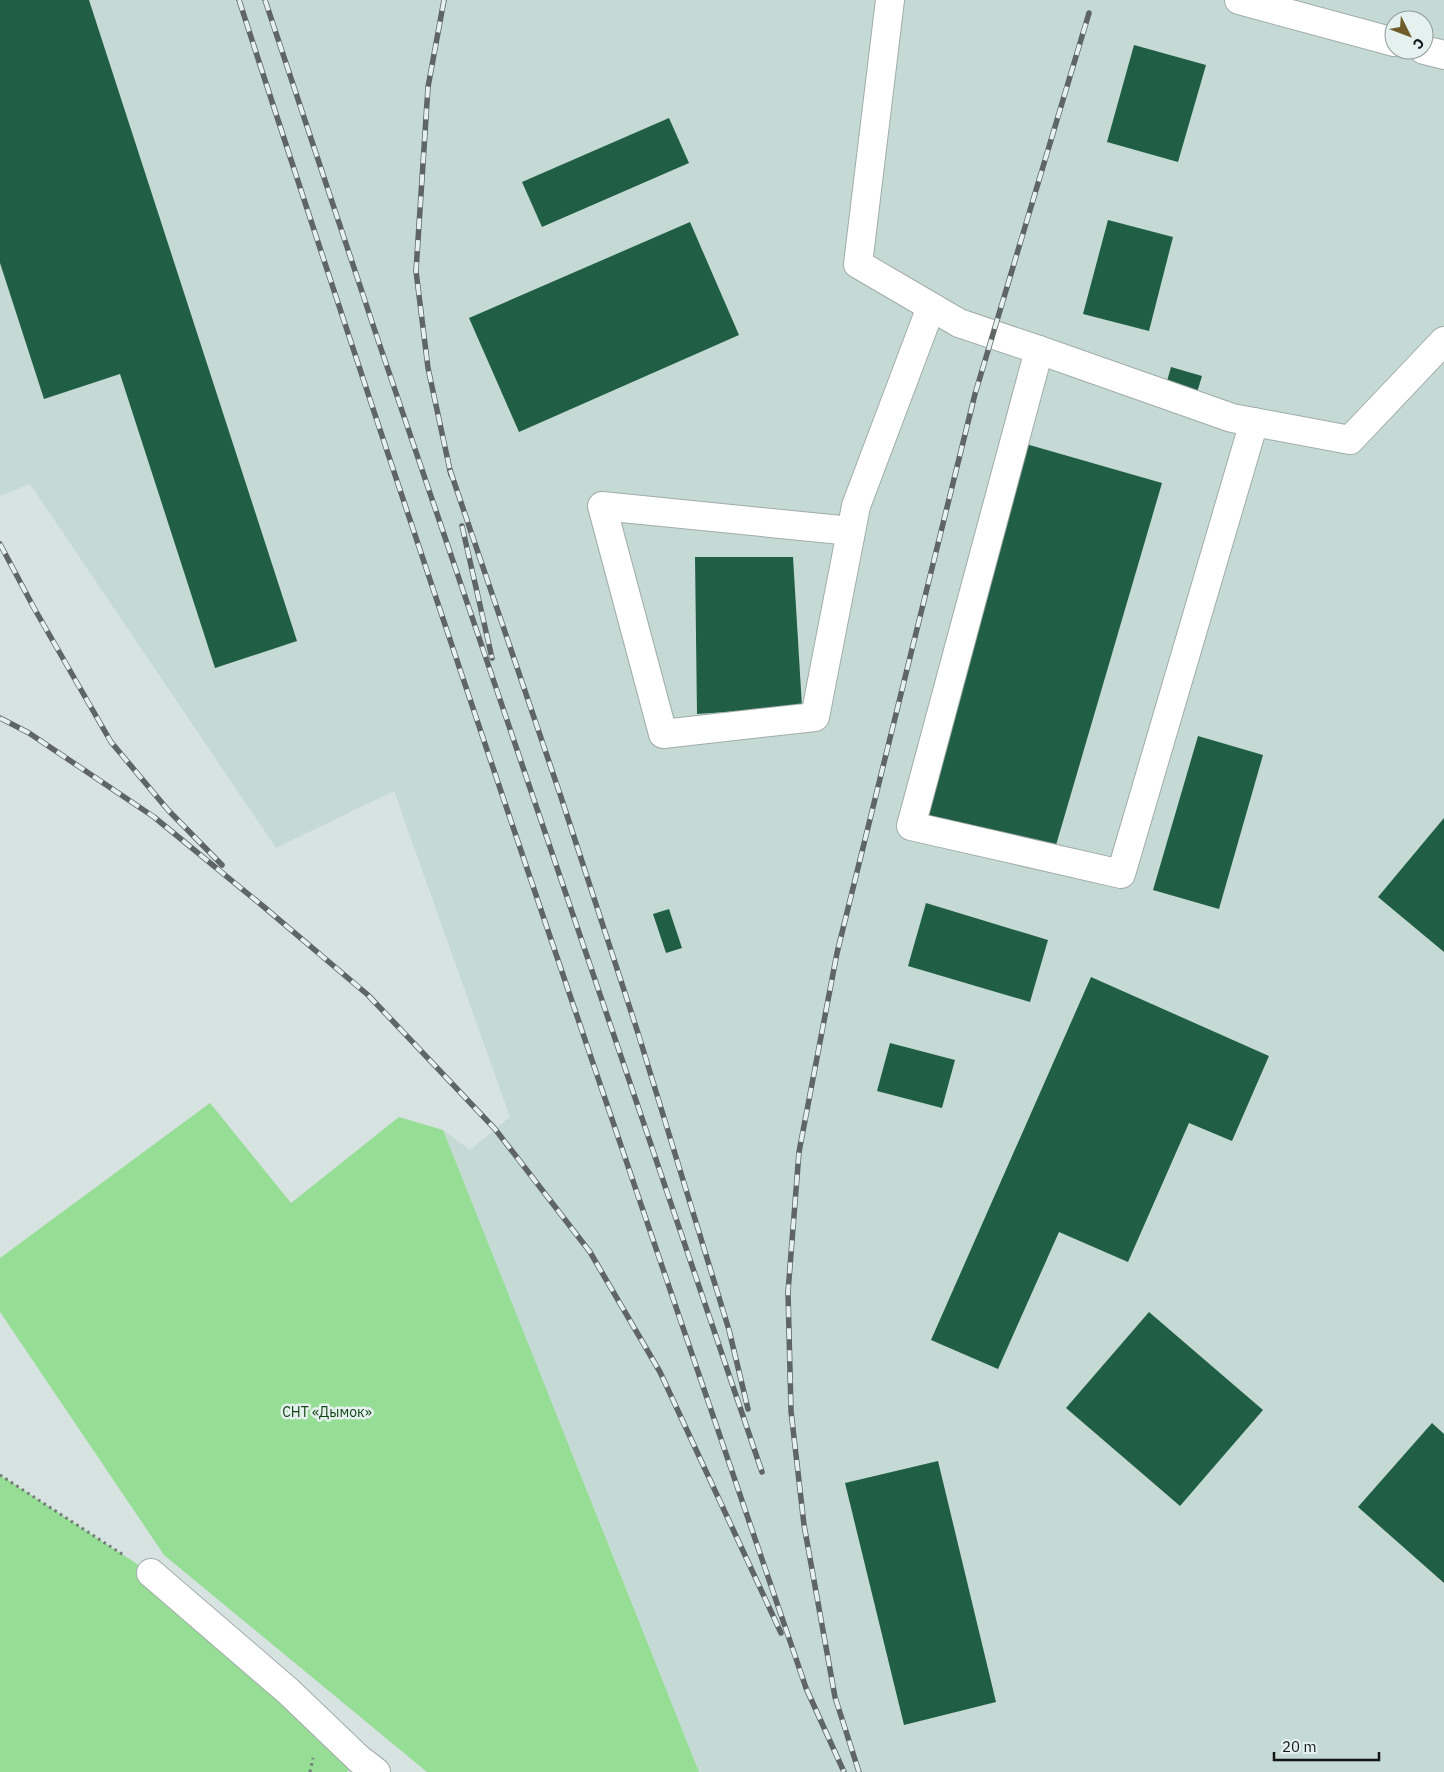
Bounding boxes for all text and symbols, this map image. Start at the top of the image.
north arrow [1384,10,1434,60]
text: С [1409,34,1428,53]
park label: СНТ «Дымок» [282,1403,372,1421]
scale bar [1274,1730,1379,1762]
text: 20 m [1282,1737,1317,1756]

